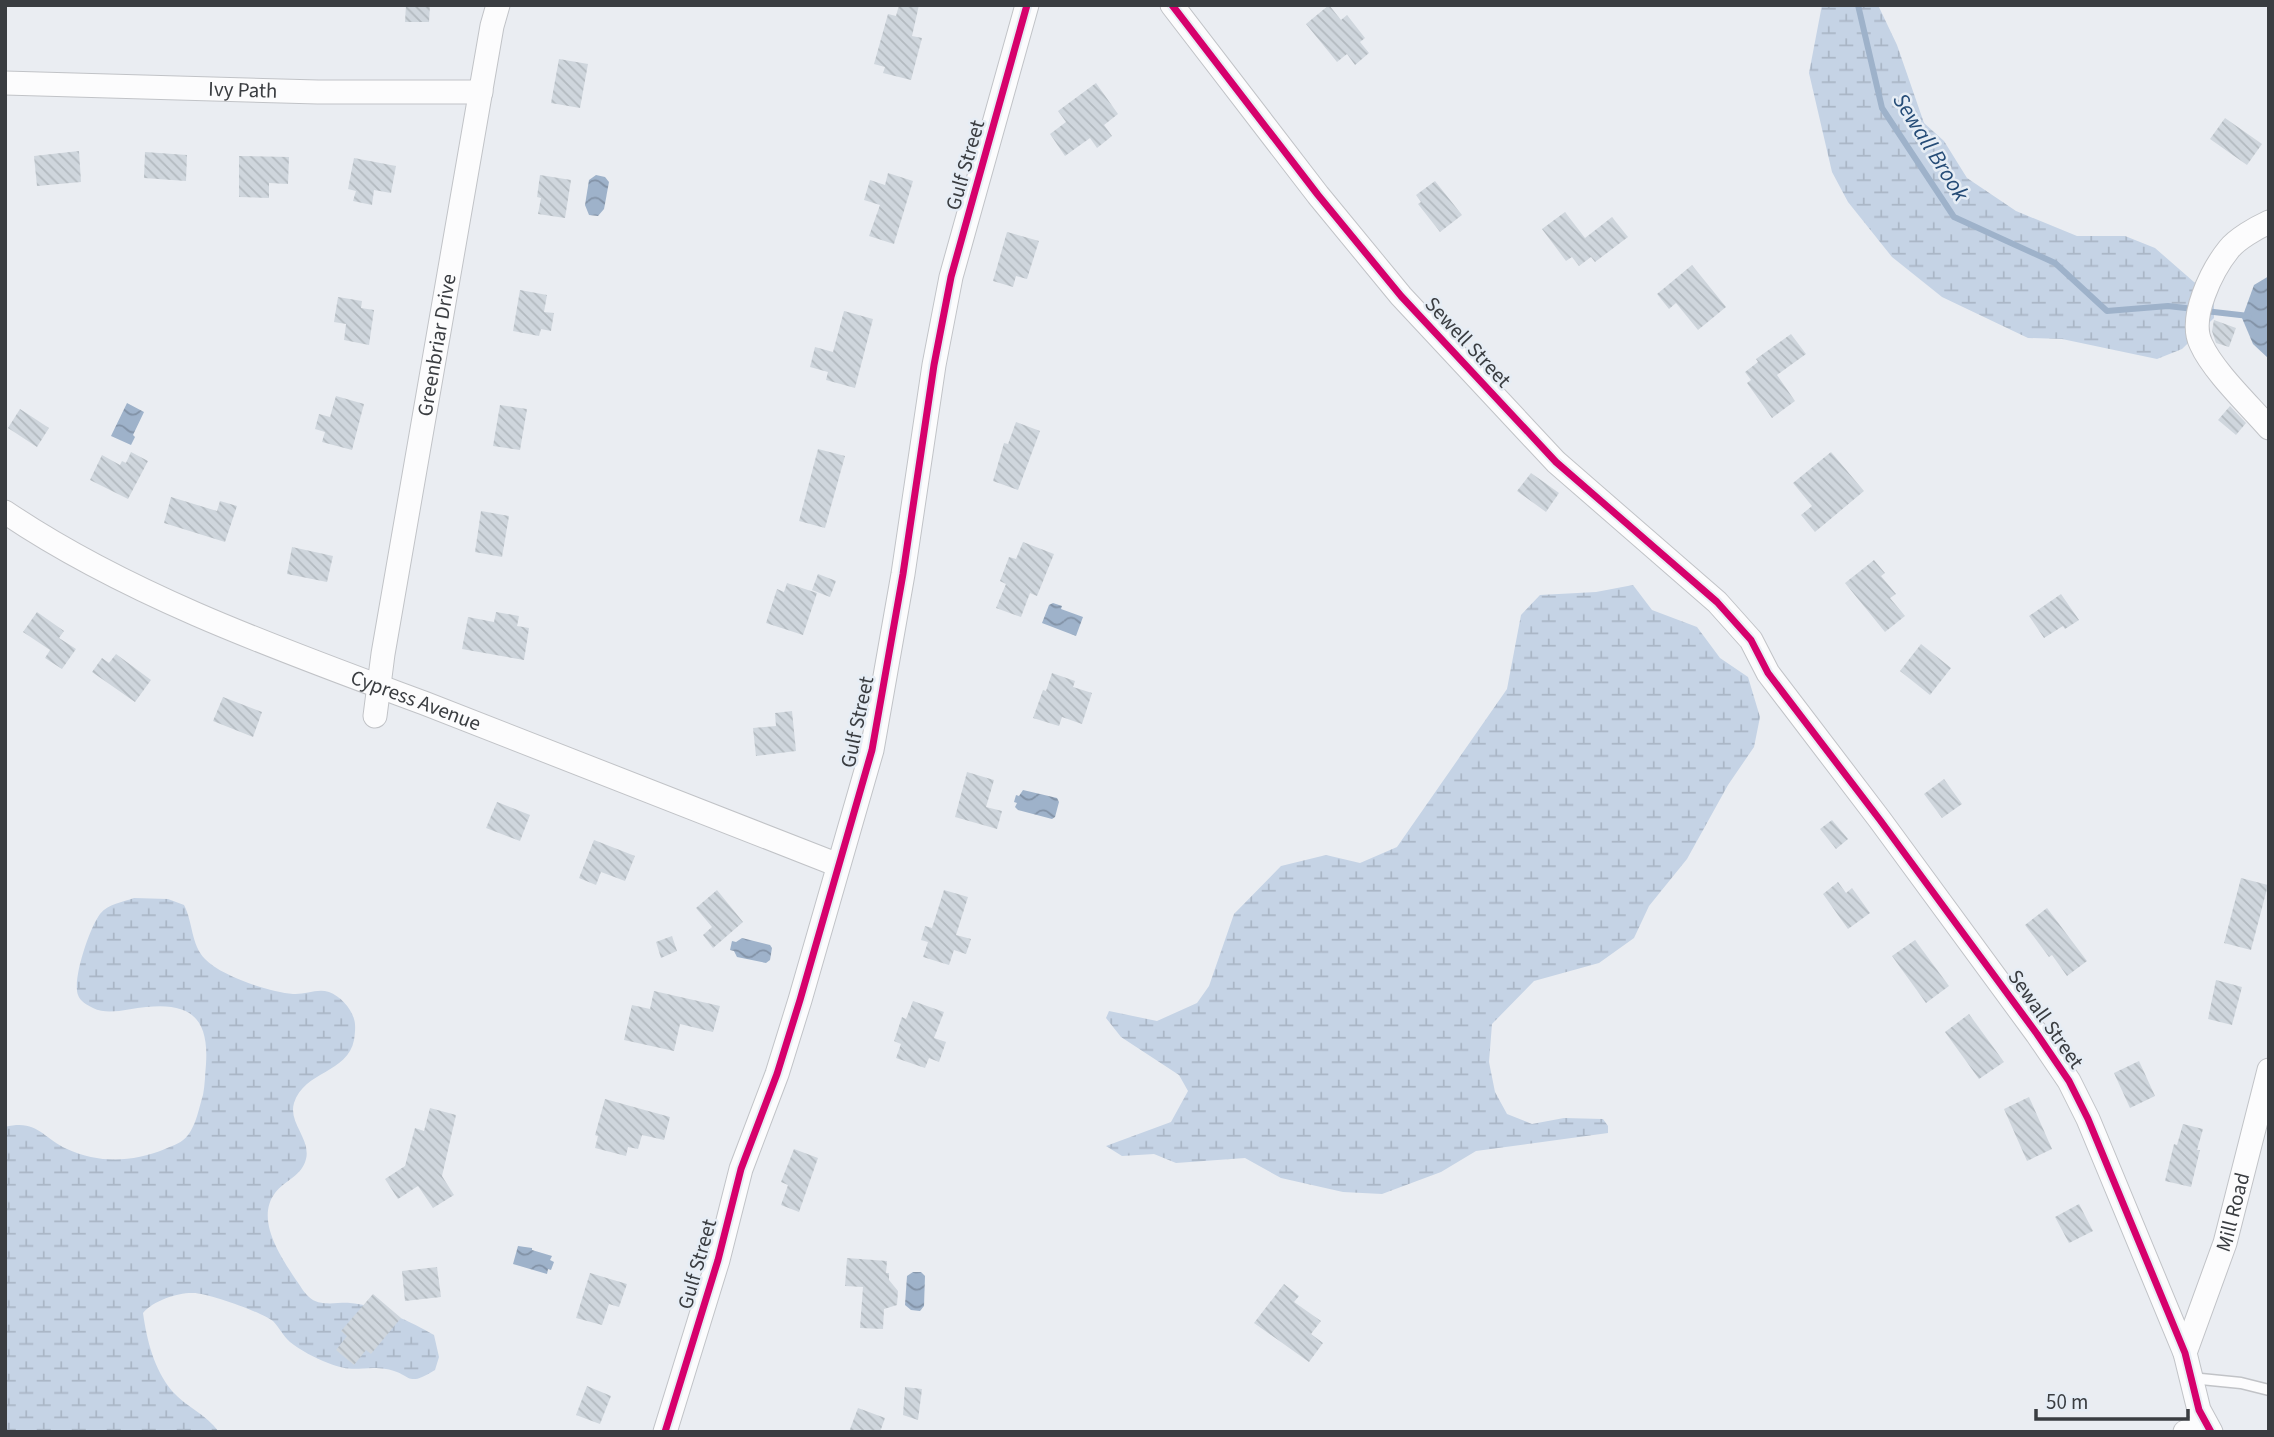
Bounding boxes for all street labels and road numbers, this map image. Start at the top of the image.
street label: Ivy Path [208,74,278,106]
street label: Gulf Street [938,116,992,214]
street label: Greenbriar Drive [410,272,464,419]
street label: Sewell Street [1418,290,1518,394]
street label: Cypress Avenue [346,662,485,739]
street label: Gulf Street [833,674,881,770]
street label: Sewall Street [2001,963,2091,1075]
street label: Mill Road [2208,1169,2257,1256]
street label: Gulf Street [670,1215,724,1313]

